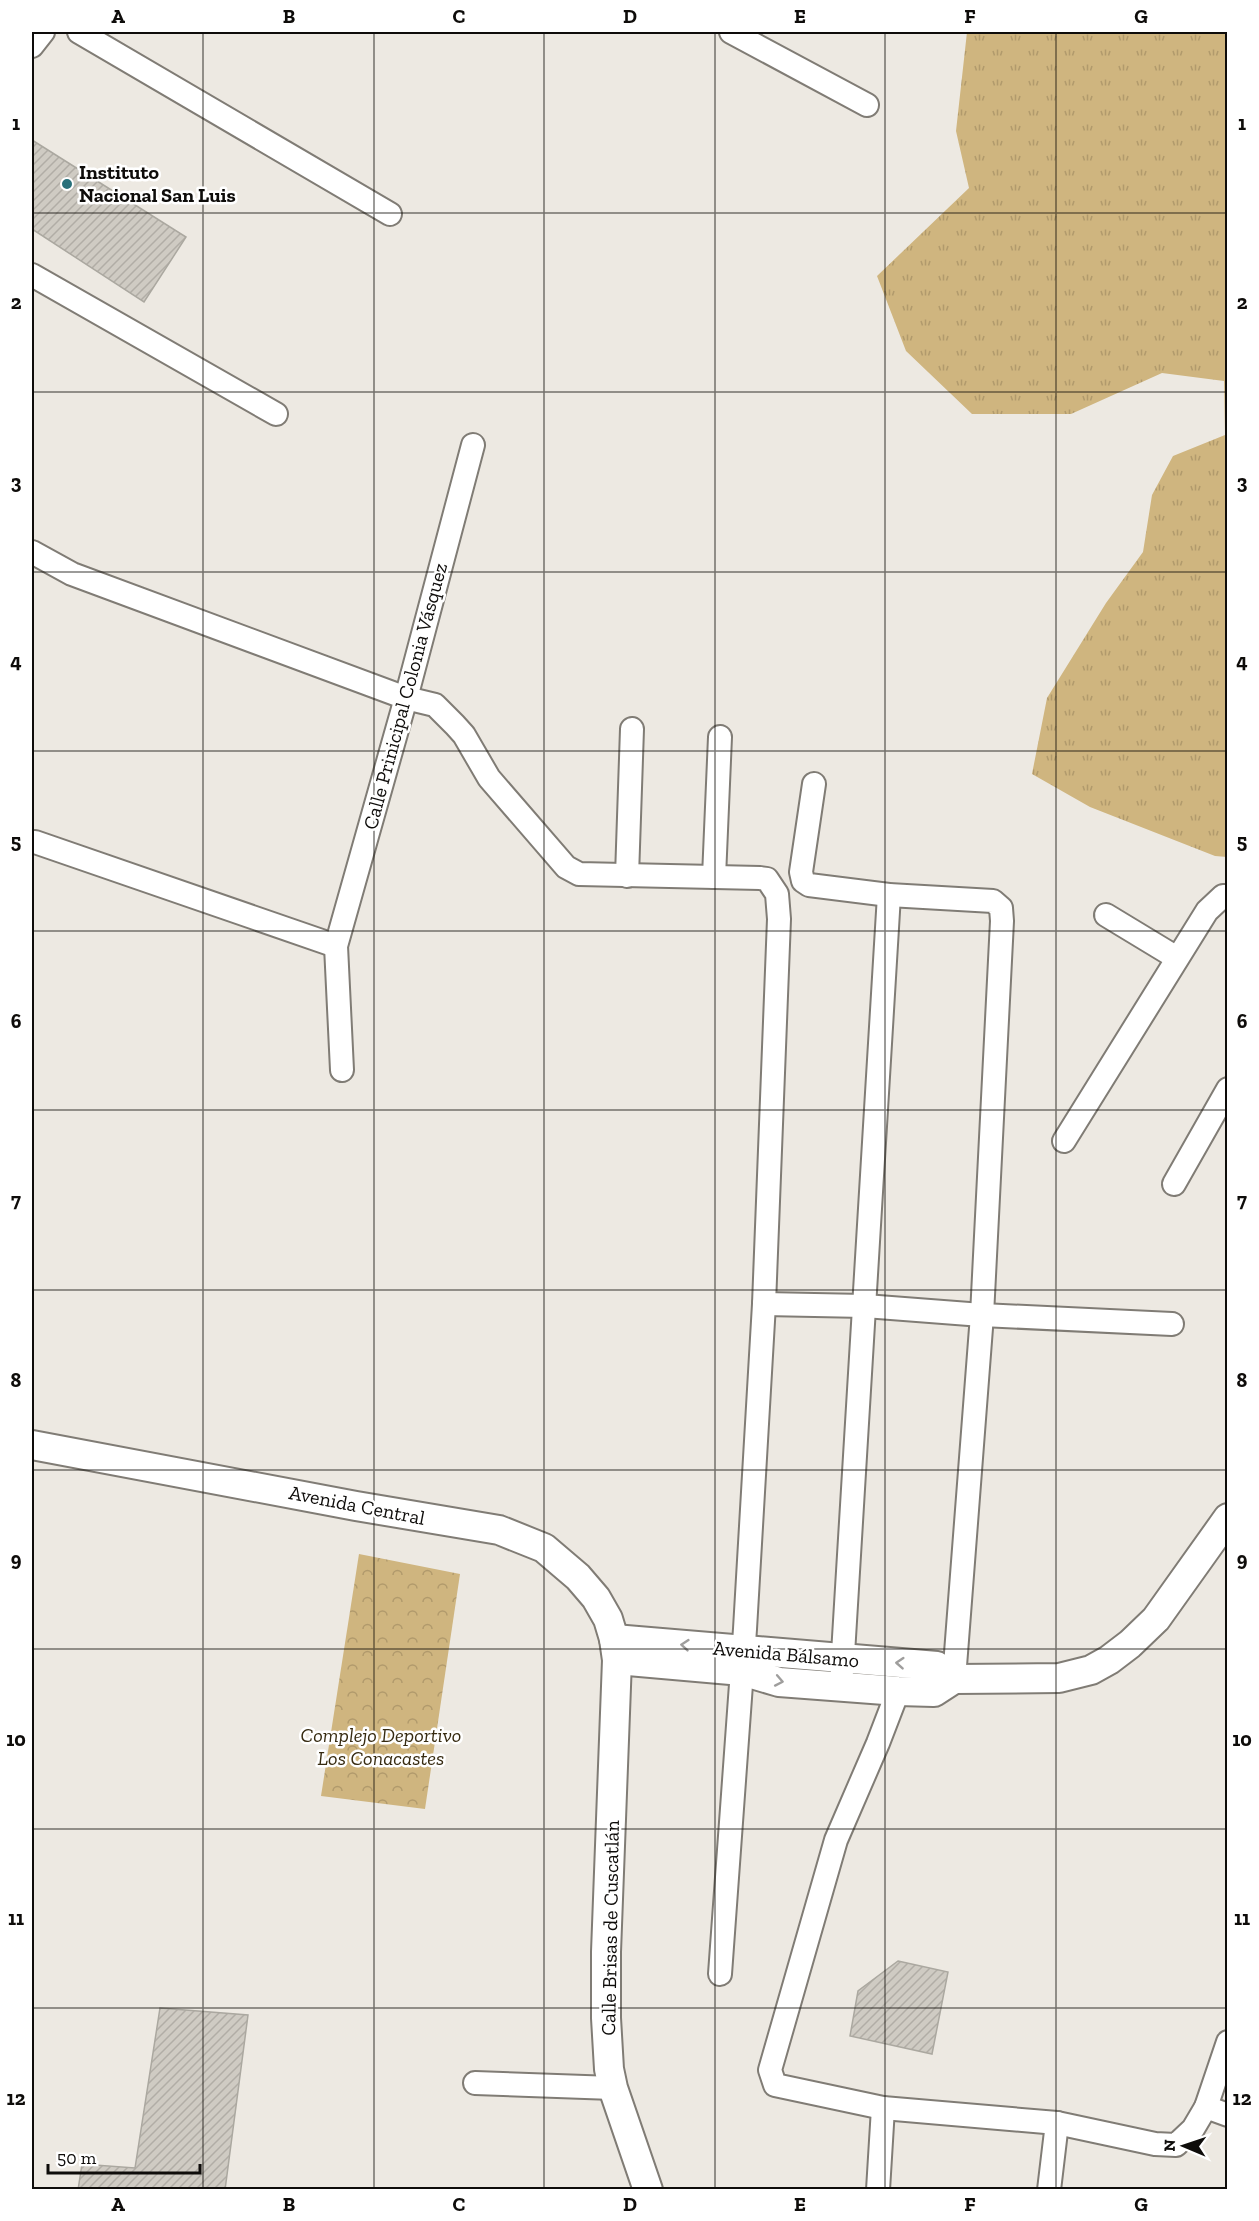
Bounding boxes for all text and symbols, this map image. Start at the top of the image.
text: A [111,4,125,28]
text: B [283,4,295,28]
text: C [453,4,466,28]
text: D [623,4,637,28]
text: E [794,4,806,28]
text: F [964,4,976,28]
text: G [1134,4,1148,28]
text: 1 [12,111,20,135]
text: 1 [1238,111,1246,135]
place label: Instituto Nacional San Luis [79,160,236,207]
marker: Instituto Nacional San Luis [60,177,74,191]
text: 2 [11,290,22,314]
text: 2 [1237,290,1248,314]
text: 3 [11,470,22,494]
text: 3 [1237,470,1248,494]
street label: Calle Prinicipal Colonia Vásquez [358,560,452,832]
text: 4 [10,649,22,673]
text: 4 [1236,649,1248,673]
text: 5 [11,829,21,853]
text: 5 [1237,829,1247,853]
text: 6 [11,1009,22,1033]
text: 6 [1237,1009,1248,1033]
text: 7 [11,1188,21,1212]
text: 7 [1237,1188,1247,1212]
text: 8 [11,1368,22,1392]
text: 8 [1237,1368,1248,1392]
street label: Avenida Central [287,1480,427,1530]
text: 9 [11,1547,22,1571]
text: 9 [1237,1547,1248,1571]
street label: Avenida Bálsamo [712,1636,860,1672]
one-way arrow [680,1639,689,1652]
one-way arrow [896,1657,905,1670]
one-way arrow [773,1674,783,1687]
park label: Complejo Deportivo Los Conacastes [301,1723,461,1770]
text: 10 [6,1727,26,1751]
text: 10 [1232,1727,1252,1751]
street label: Calle Brisas de Cuscatlán [596,1820,624,2036]
text: 11 [8,1906,24,1930]
text: 11 [1234,1906,1250,1930]
text: 12 [7,2086,26,2110]
text: 12 [1233,2086,1252,2110]
north arrow [1154,2116,1214,2176]
scale bar [48,2137,200,2175]
text: N [1160,2139,1179,2152]
text: 50 m [57,2147,97,2169]
text: A [111,2192,125,2216]
text: B [283,2192,295,2216]
text: C [453,2192,466,2216]
text: D [623,2192,637,2216]
text: E [794,2192,806,2216]
text: F [964,2192,976,2216]
text: G [1134,2192,1148,2216]

